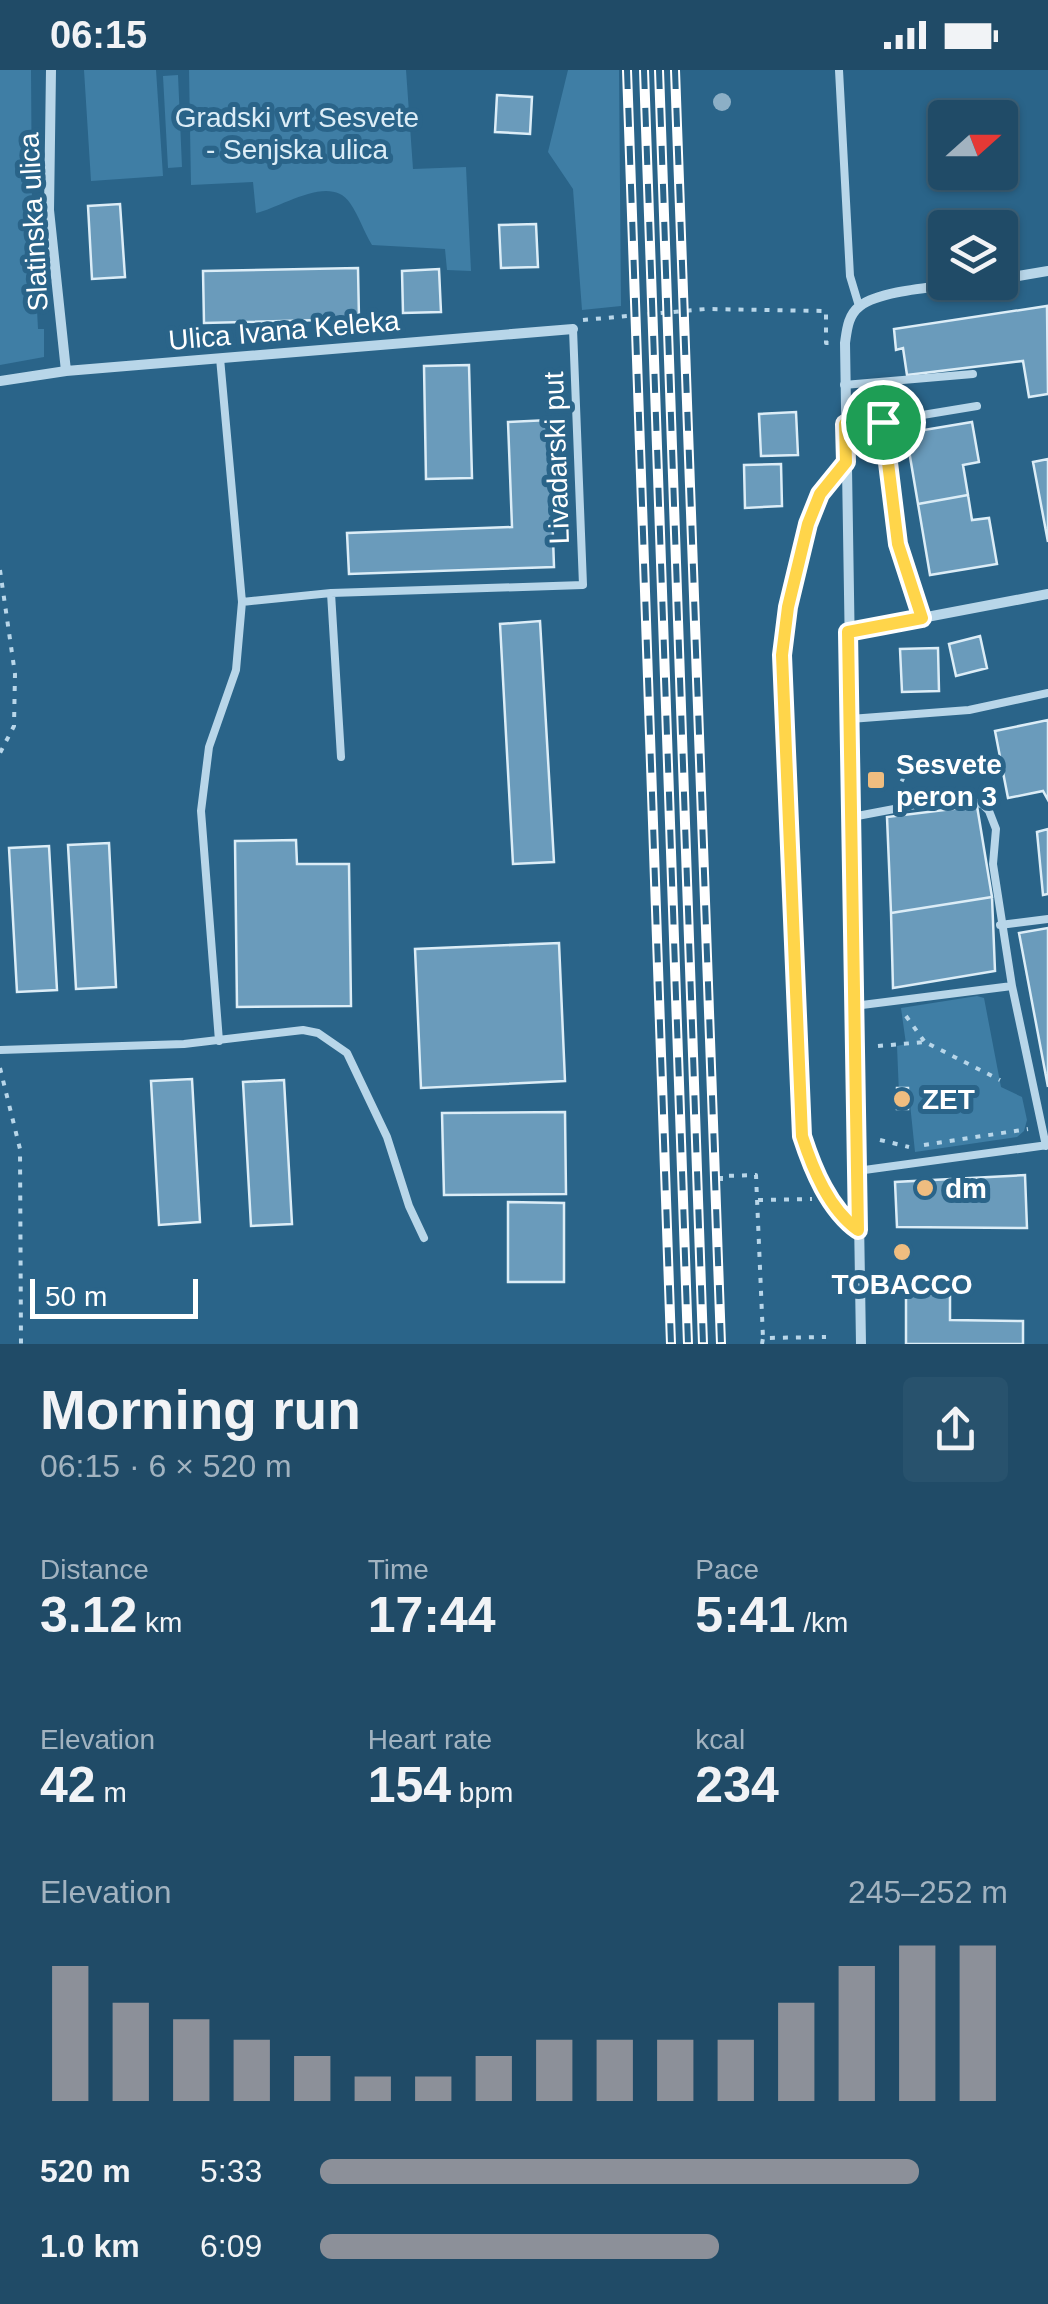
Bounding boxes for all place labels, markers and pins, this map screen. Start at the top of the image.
pin [841,380,926,465]
place label: Sesvete peron 3 [896,749,1002,812]
marker: Sesvete peron 3 [865,769,887,791]
place label: ZET [922,1084,975,1115]
marker: ZET [891,1088,913,1110]
place label: dm [945,1173,987,1204]
marker: dm [914,1177,936,1199]
marker: TOBACCO [891,1241,913,1263]
place label: TOBACCO [831,1269,973,1300]

